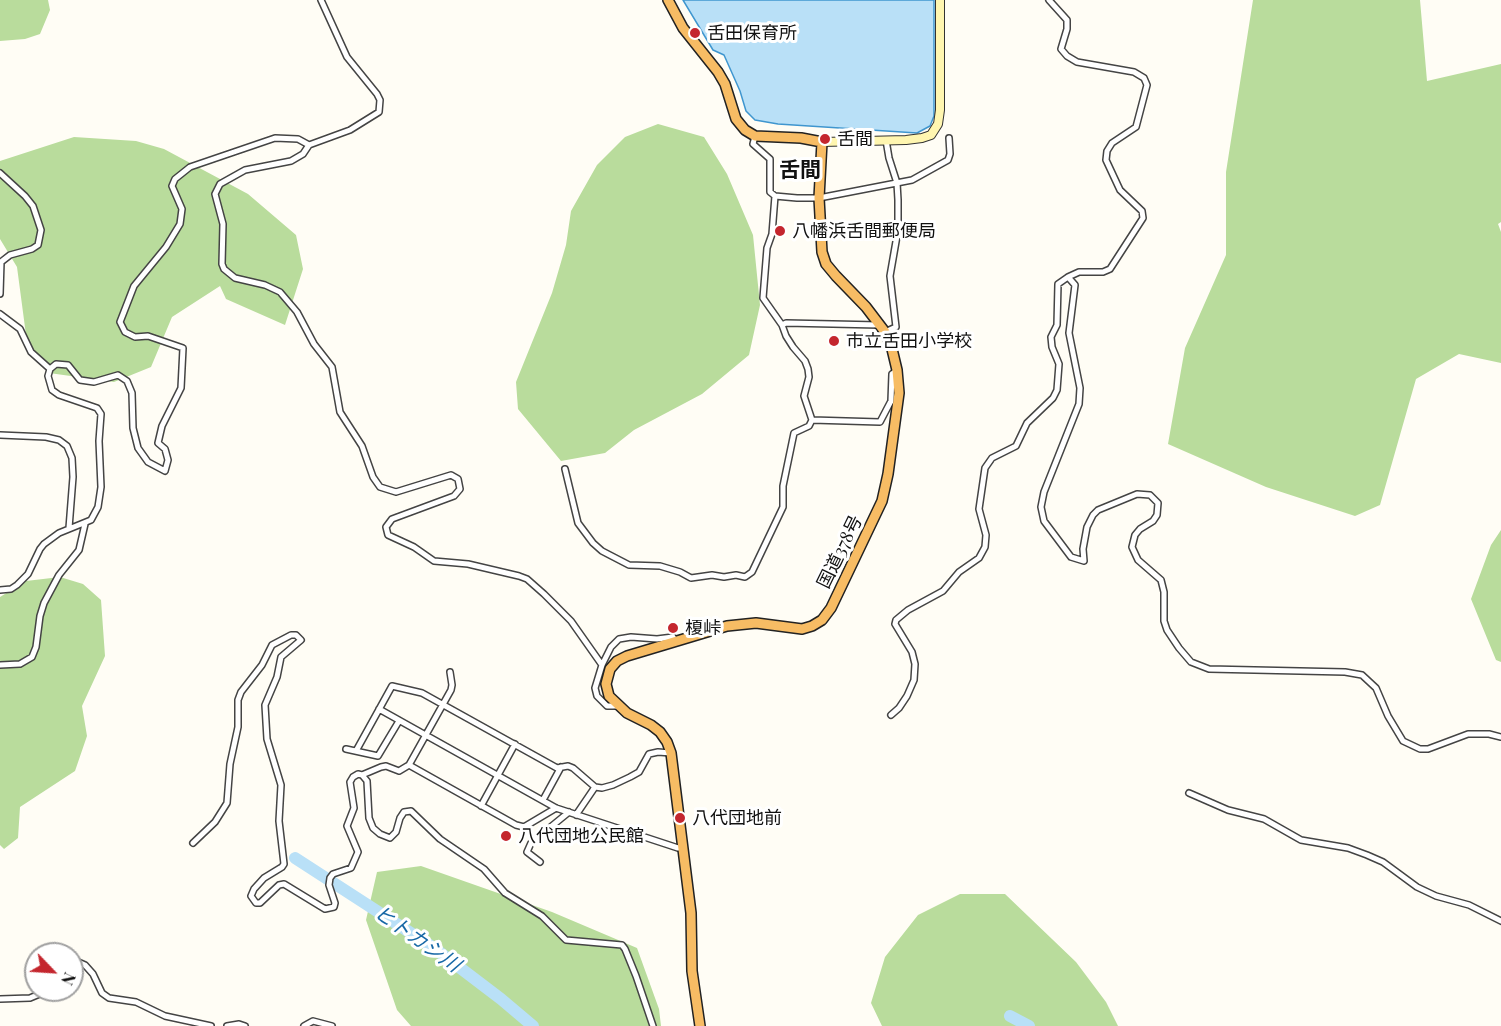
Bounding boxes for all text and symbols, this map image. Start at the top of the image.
place label: 舌田保育所 [707,22,797,44]
marker: 舌田保育所 [688,26,702,40]
place label: 舌間 [837,128,873,150]
marker: 舌間 [818,132,832,146]
district label: 舌間 [779,157,821,183]
place label: 八幡浜舌間郵便局 [792,220,936,242]
marker: 八幡浜舌間郵便局 [773,224,787,238]
place label: 市立舌田小学校 [846,330,972,352]
marker: 市立舌田小学校 [827,334,841,348]
street label: 国道378号 [813,512,867,592]
place label: 榎峠 [685,617,721,639]
marker: 榎峠 [666,621,680,635]
place label: 八代団地前 [692,807,782,829]
marker: 八代団地前 [673,811,687,825]
place label: 八代団地公民館 [518,825,644,847]
marker: 八代団地公民館 [499,829,513,843]
water label: ヒトカシ川 [369,900,465,978]
north arrow [24,942,84,1002]
text: N [57,969,81,989]

